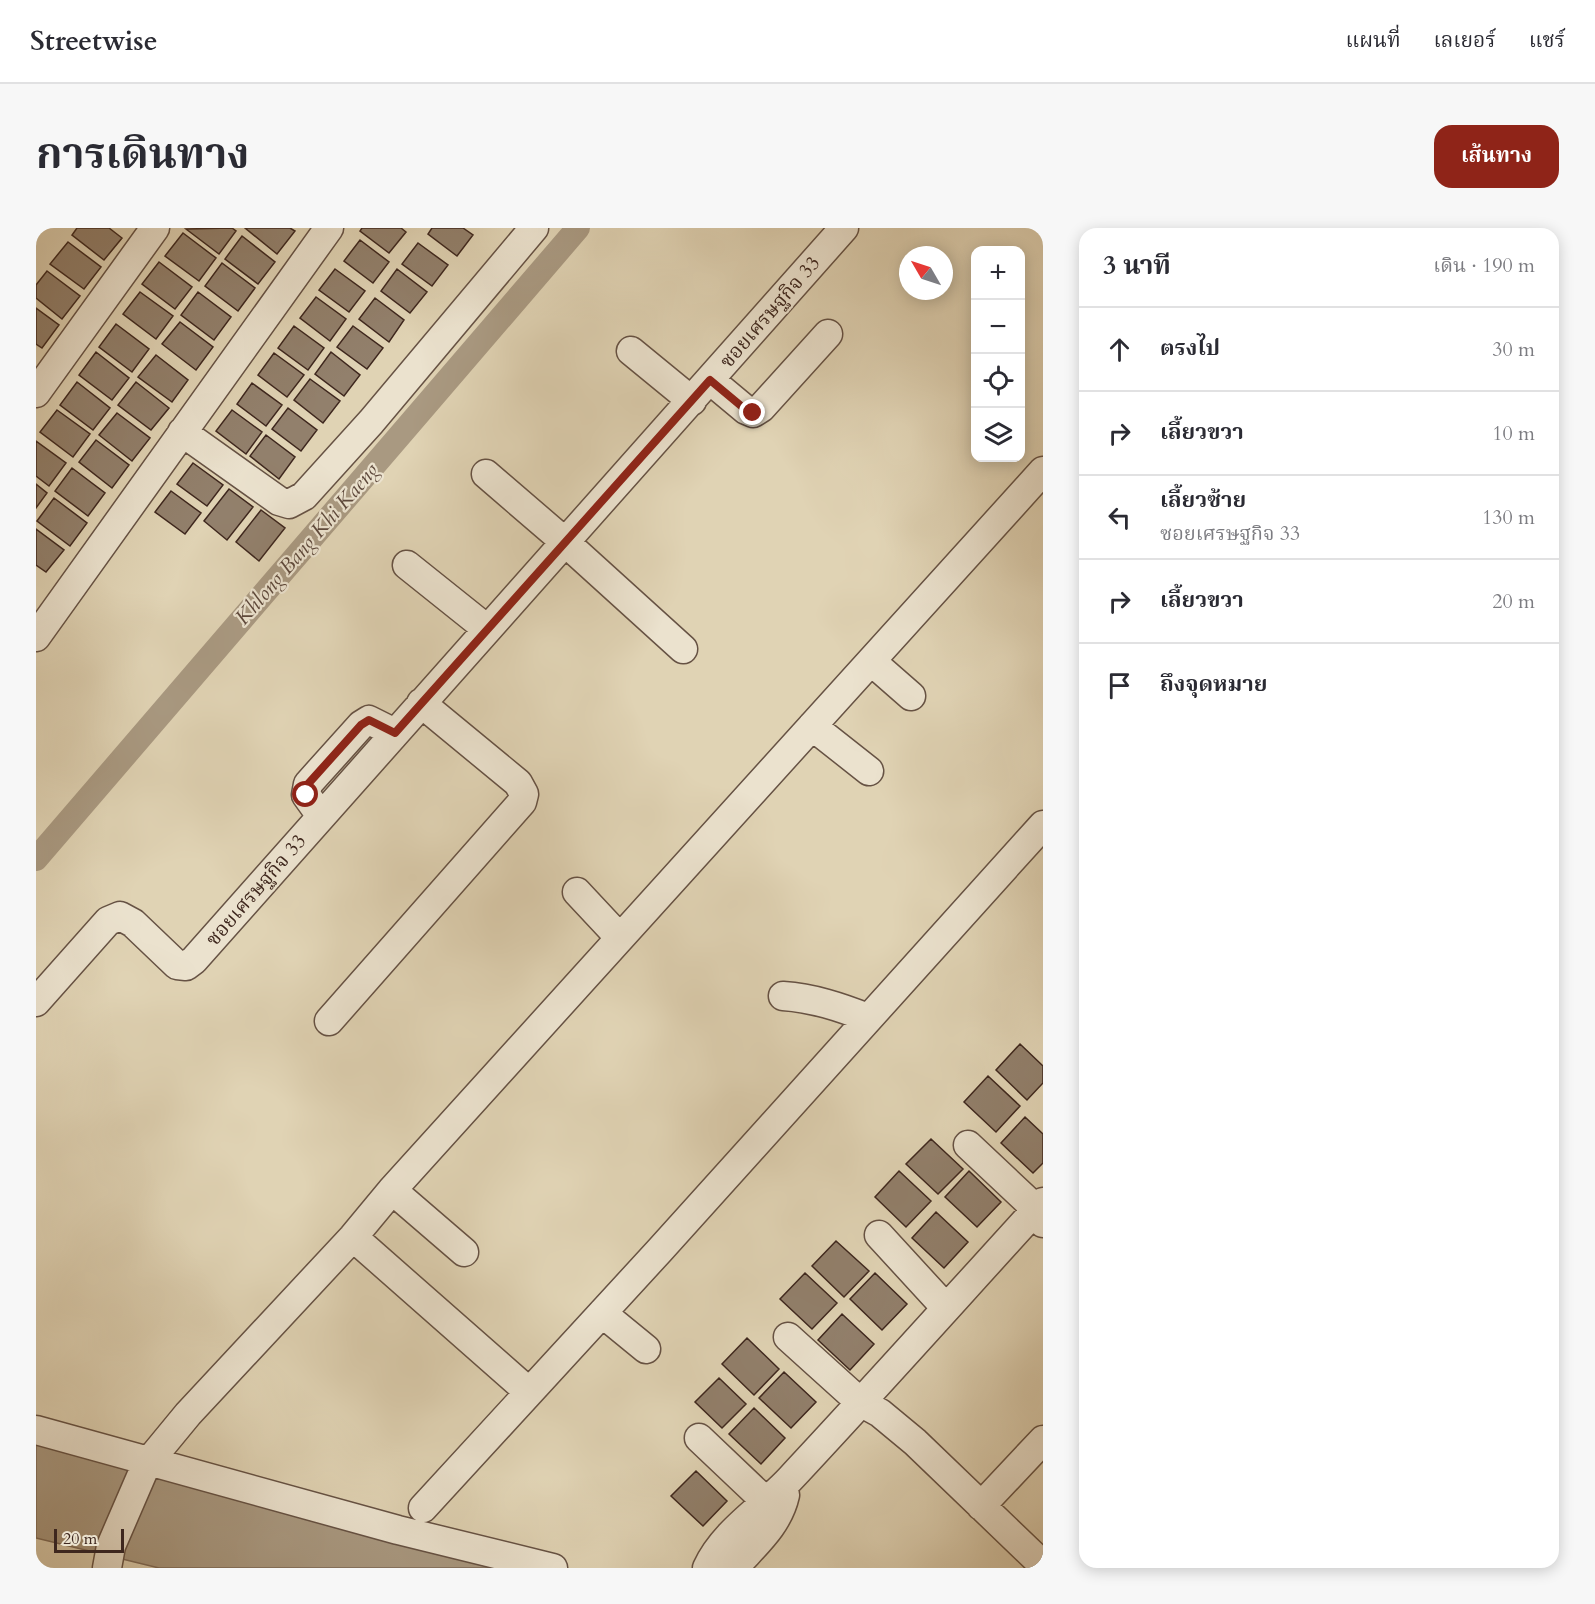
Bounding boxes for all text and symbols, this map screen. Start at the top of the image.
text: Streetwise [30,22,158,60]
text: แผนที่ [1346,26,1401,55]
text: เลเยอร์ [1434,26,1496,55]
text: แชร์ [1529,26,1565,55]
button: เส้นทาง [1434,125,1559,188]
text: การเดินทาง [36,126,249,183]
north arrow [899,246,953,300]
map controls [971,246,1025,462]
button: + [971,246,1025,300]
text: 3 นาที [1103,248,1171,283]
street label: ซอยเศรษฐกิจ 33 [714,250,826,374]
text: เดิน · 190 m [1433,252,1535,279]
button: − [971,300,1025,354]
icon: ahead [1103,333,1136,366]
text: ตรงไป [1160,333,1220,363]
text: 30 m [1492,336,1535,363]
button: locate [971,354,1025,408]
route end [739,399,765,425]
button: layers [971,408,1025,462]
icon: right [1103,417,1136,450]
text: เลี้ยวขวา [1160,417,1244,447]
text: 10 m [1492,420,1535,447]
water label: Khlong Bang Khi Kaeng [228,456,386,631]
text: เลี้ยวซ้าย [1160,485,1246,515]
icon: left [1103,501,1136,534]
text: 130 m [1482,504,1535,531]
text: ซอยเศรษฐกิจ 33 [1160,520,1300,547]
icon: right [1103,585,1136,618]
text: เลี้ยวขวา [1160,585,1244,615]
text: 20 m [1492,588,1535,615]
icon: arrive [1103,669,1136,702]
text: ถึงจุดหมาย [1160,669,1267,699]
route start [292,781,318,807]
street label: ซอยเศรษฐกิจ 33 [200,828,312,952]
scale bar [54,1526,124,1554]
text: 20 m [63,1528,97,1550]

